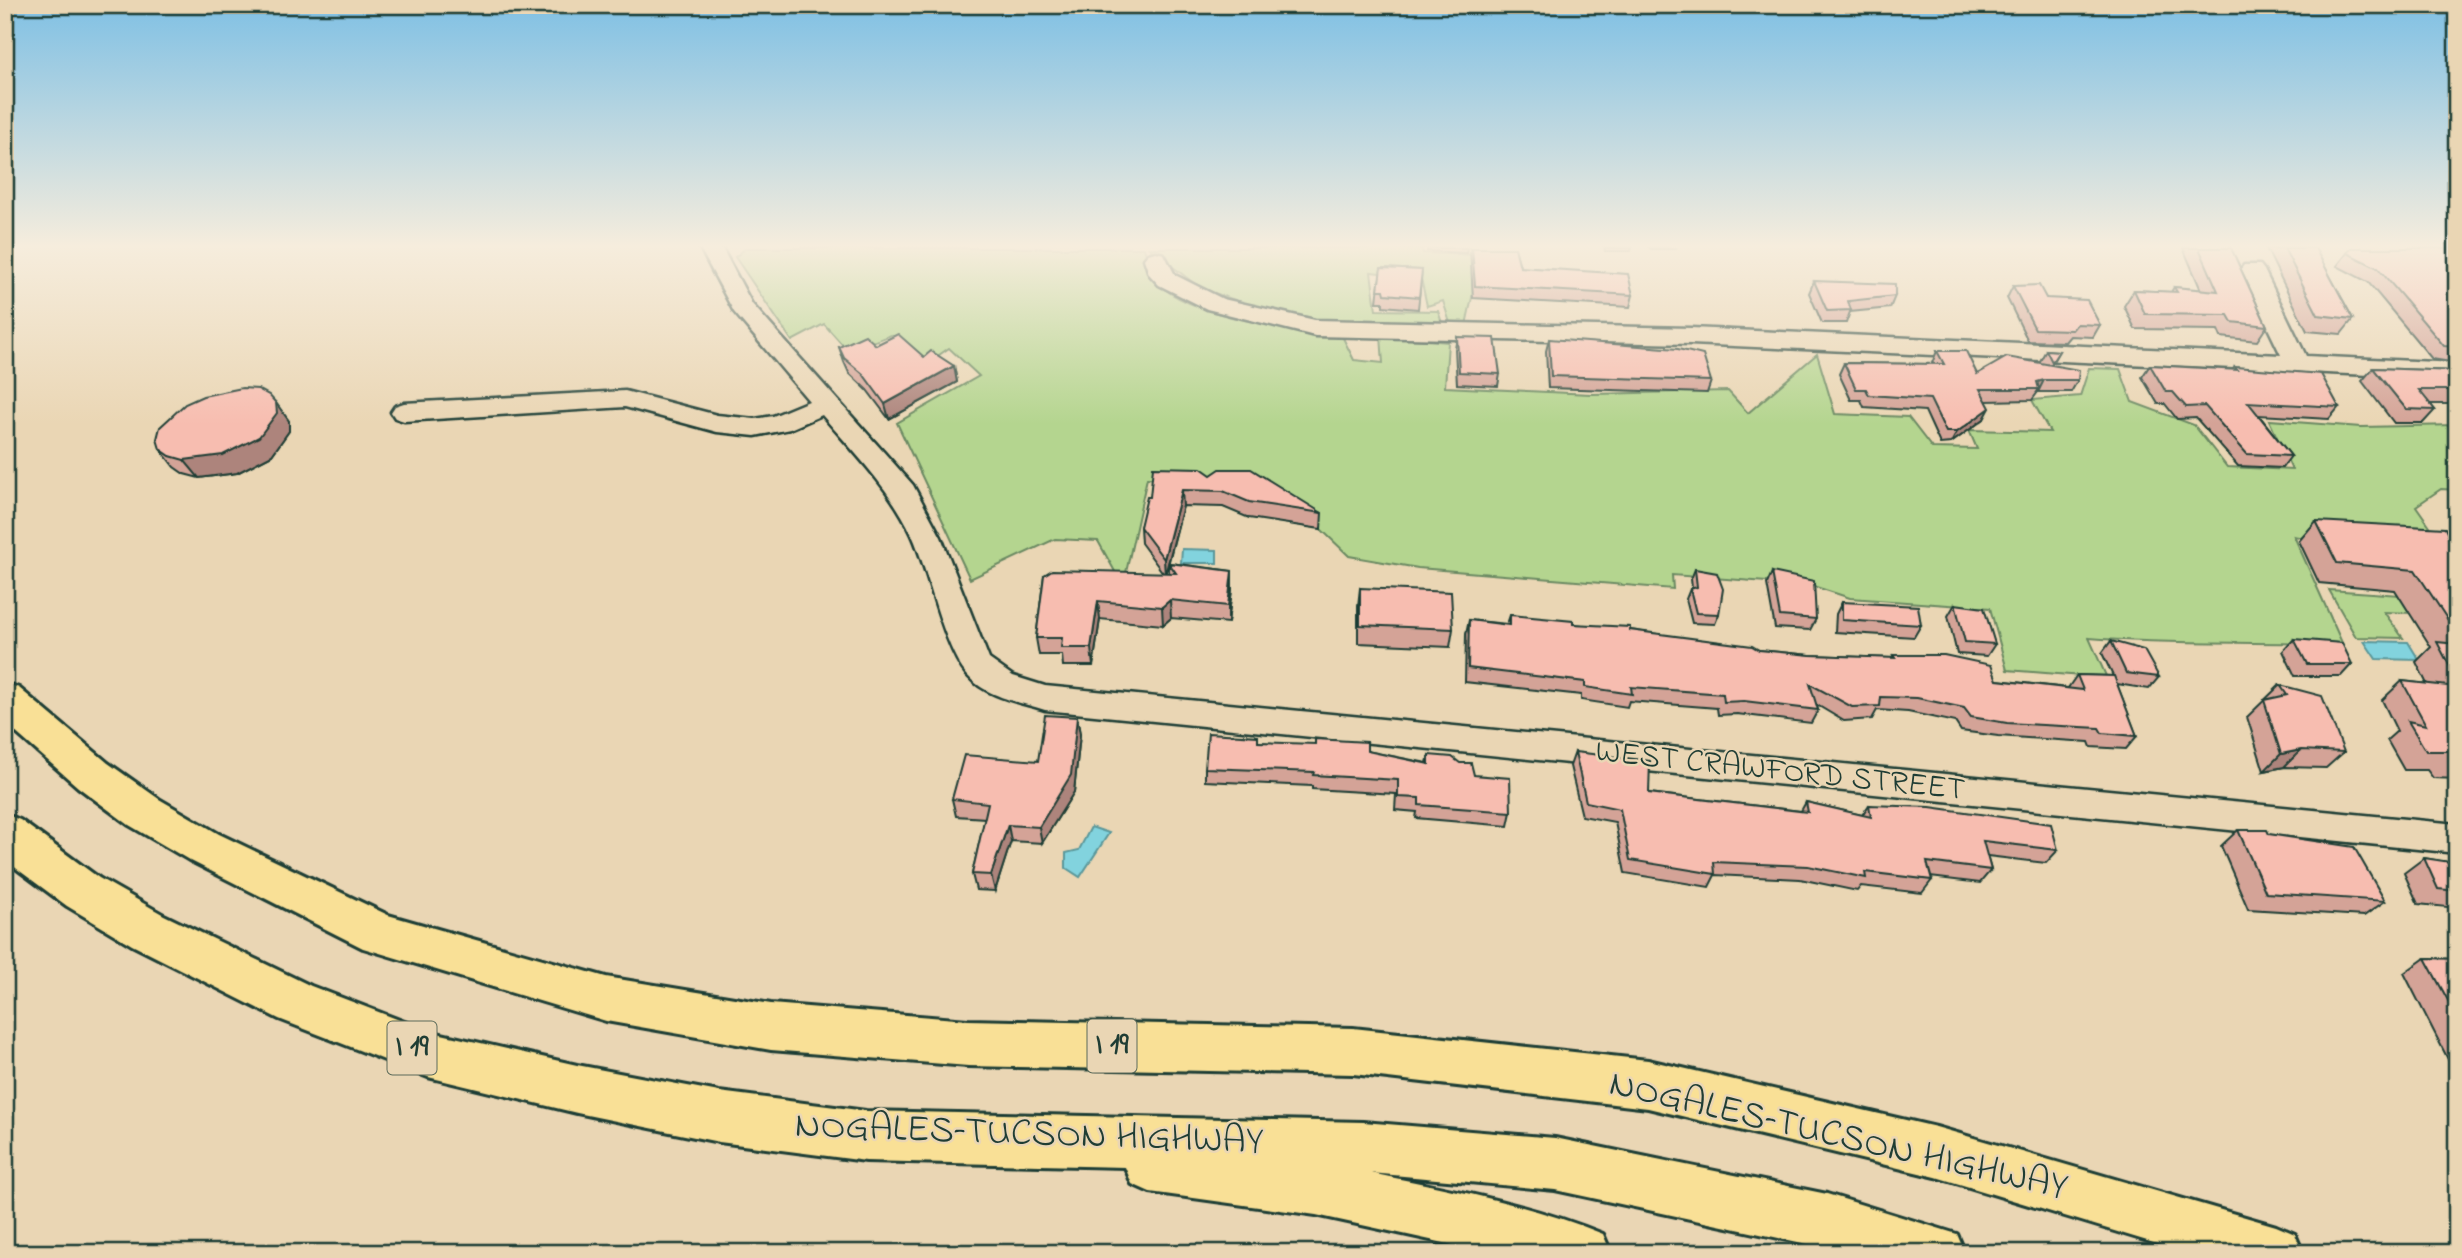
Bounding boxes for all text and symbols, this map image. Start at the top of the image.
street label: WEST CRAWFORD STREET [1593,729,1967,815]
road number: I 19 [1088,1020,1136,1072]
road number: I 19 [388,1022,436,1074]
street label: NOGALES–TUCSON HIGHWAY [1603,1057,2073,1217]
street label: NOGALES–TUCSON HIGHWAY [794,1099,1264,1171]

